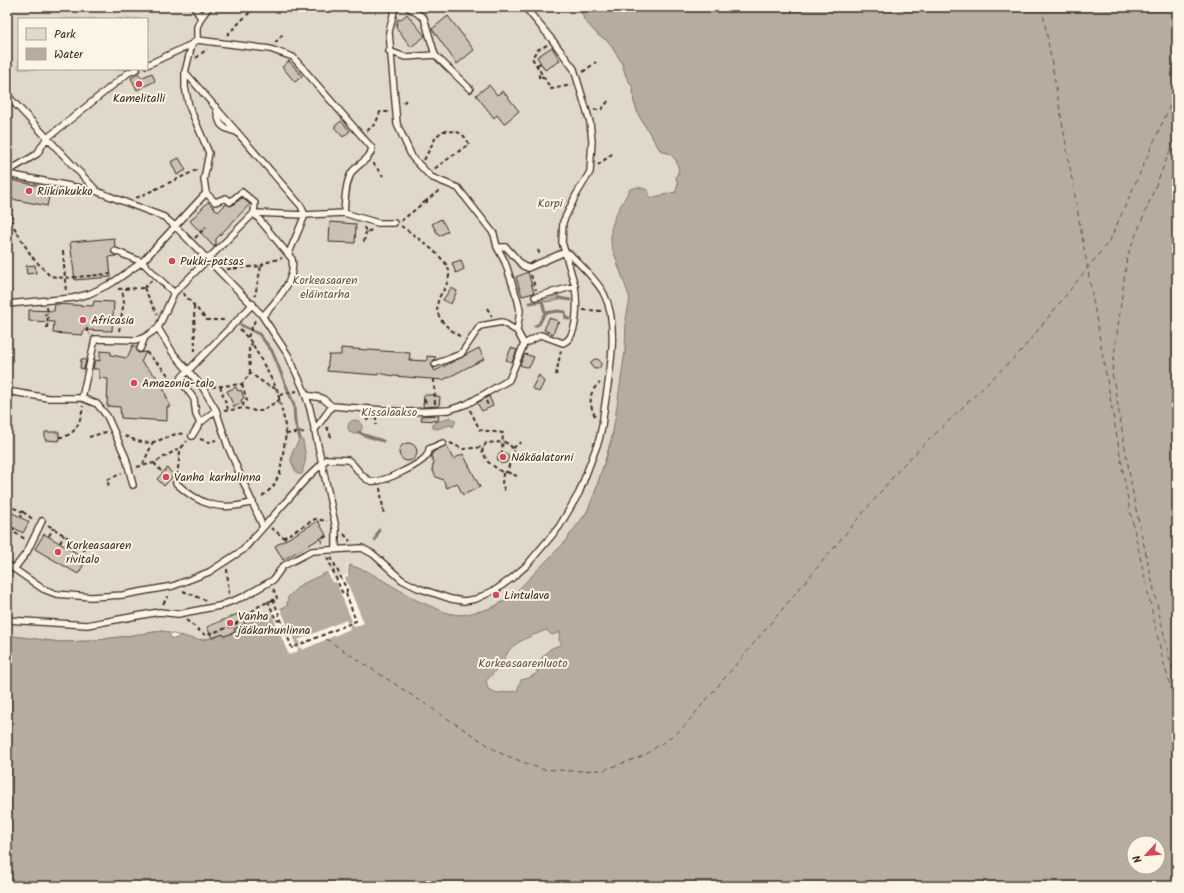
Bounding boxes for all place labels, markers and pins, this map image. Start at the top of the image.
marker: Kamelitalli [134,79,144,89]
place label: Kamelitalli [113,89,166,108]
place label: Riikinkukko [37,182,93,201]
marker: Riikinkukko [24,186,34,196]
place label: Pukki-patsas [180,252,244,271]
marker: Pukki-patsas [167,256,177,266]
place label: Africasia [91,311,135,330]
marker: Africasia [78,315,88,325]
place label: Amazonia-talo [142,374,214,393]
marker: Amazonia-talo [129,378,139,388]
place label: Näköalatorni [511,448,574,467]
marker: Näköalatorni [498,452,508,462]
place label: Vanha karhulinna [174,468,261,487]
marker: Vanha karhulinna [161,472,171,482]
place label: Korkeasaaren rivitalo [66,536,131,569]
marker: Korkeasaaren rivitalo [53,547,63,557]
place label: Lintulava [504,586,550,605]
marker: Lintulava [491,590,501,600]
place label: Vanha jääkarhunlinna [235,607,311,640]
marker: Vanha jääkarhunlinna [225,618,235,628]

